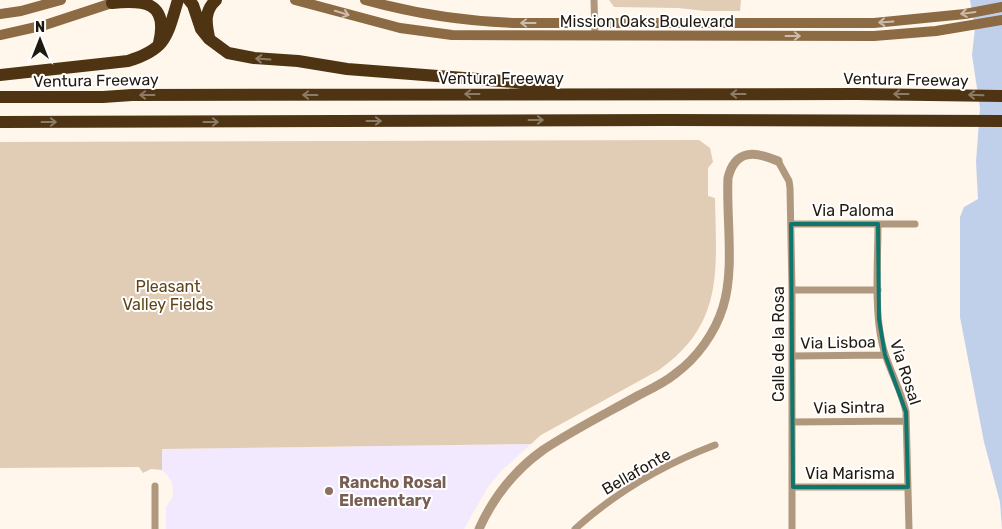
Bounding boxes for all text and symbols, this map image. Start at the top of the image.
one-way arrow [334,8,350,18]
one-way arrow [961,9,977,19]
street label: Mission Oaks Boulevard [560,12,734,31]
north arrow [15,15,65,65]
one-way arrow [520,18,536,28]
one-way arrow [878,18,894,27]
text: N [35,19,45,36]
one-way arrow [784,31,801,41]
one-way arrow [255,54,271,63]
street label: Ventura Freeway [438,69,564,88]
street label: Ventura Freeway [843,69,969,90]
street label: Ventura Freeway [33,70,159,91]
one-way arrow [465,89,481,99]
one-way arrow [731,89,747,99]
one-way arrow [893,89,910,99]
one-way arrow [140,90,156,100]
one-way arrow [302,90,318,100]
one-way arrow [968,91,984,100]
one-way arrow [528,115,544,125]
one-way arrow [365,116,381,126]
one-way arrow [40,117,56,127]
one-way arrow [202,117,219,127]
street label: Via Paloma [812,201,894,220]
park label: Pleasant Valley Fields [123,277,213,314]
street label: Calle de la Rosa [769,286,788,402]
street label: Via Lisboa [800,332,876,353]
street label: Via Rosal [886,337,925,407]
street label: Via Sintra [813,397,885,418]
street label: Bellafonte [599,444,674,499]
street label: Via Marisma [805,464,895,483]
place label: Rancho Rosal Elementary [339,473,446,510]
marker: Rancho Rosal Elementary [323,485,335,497]

